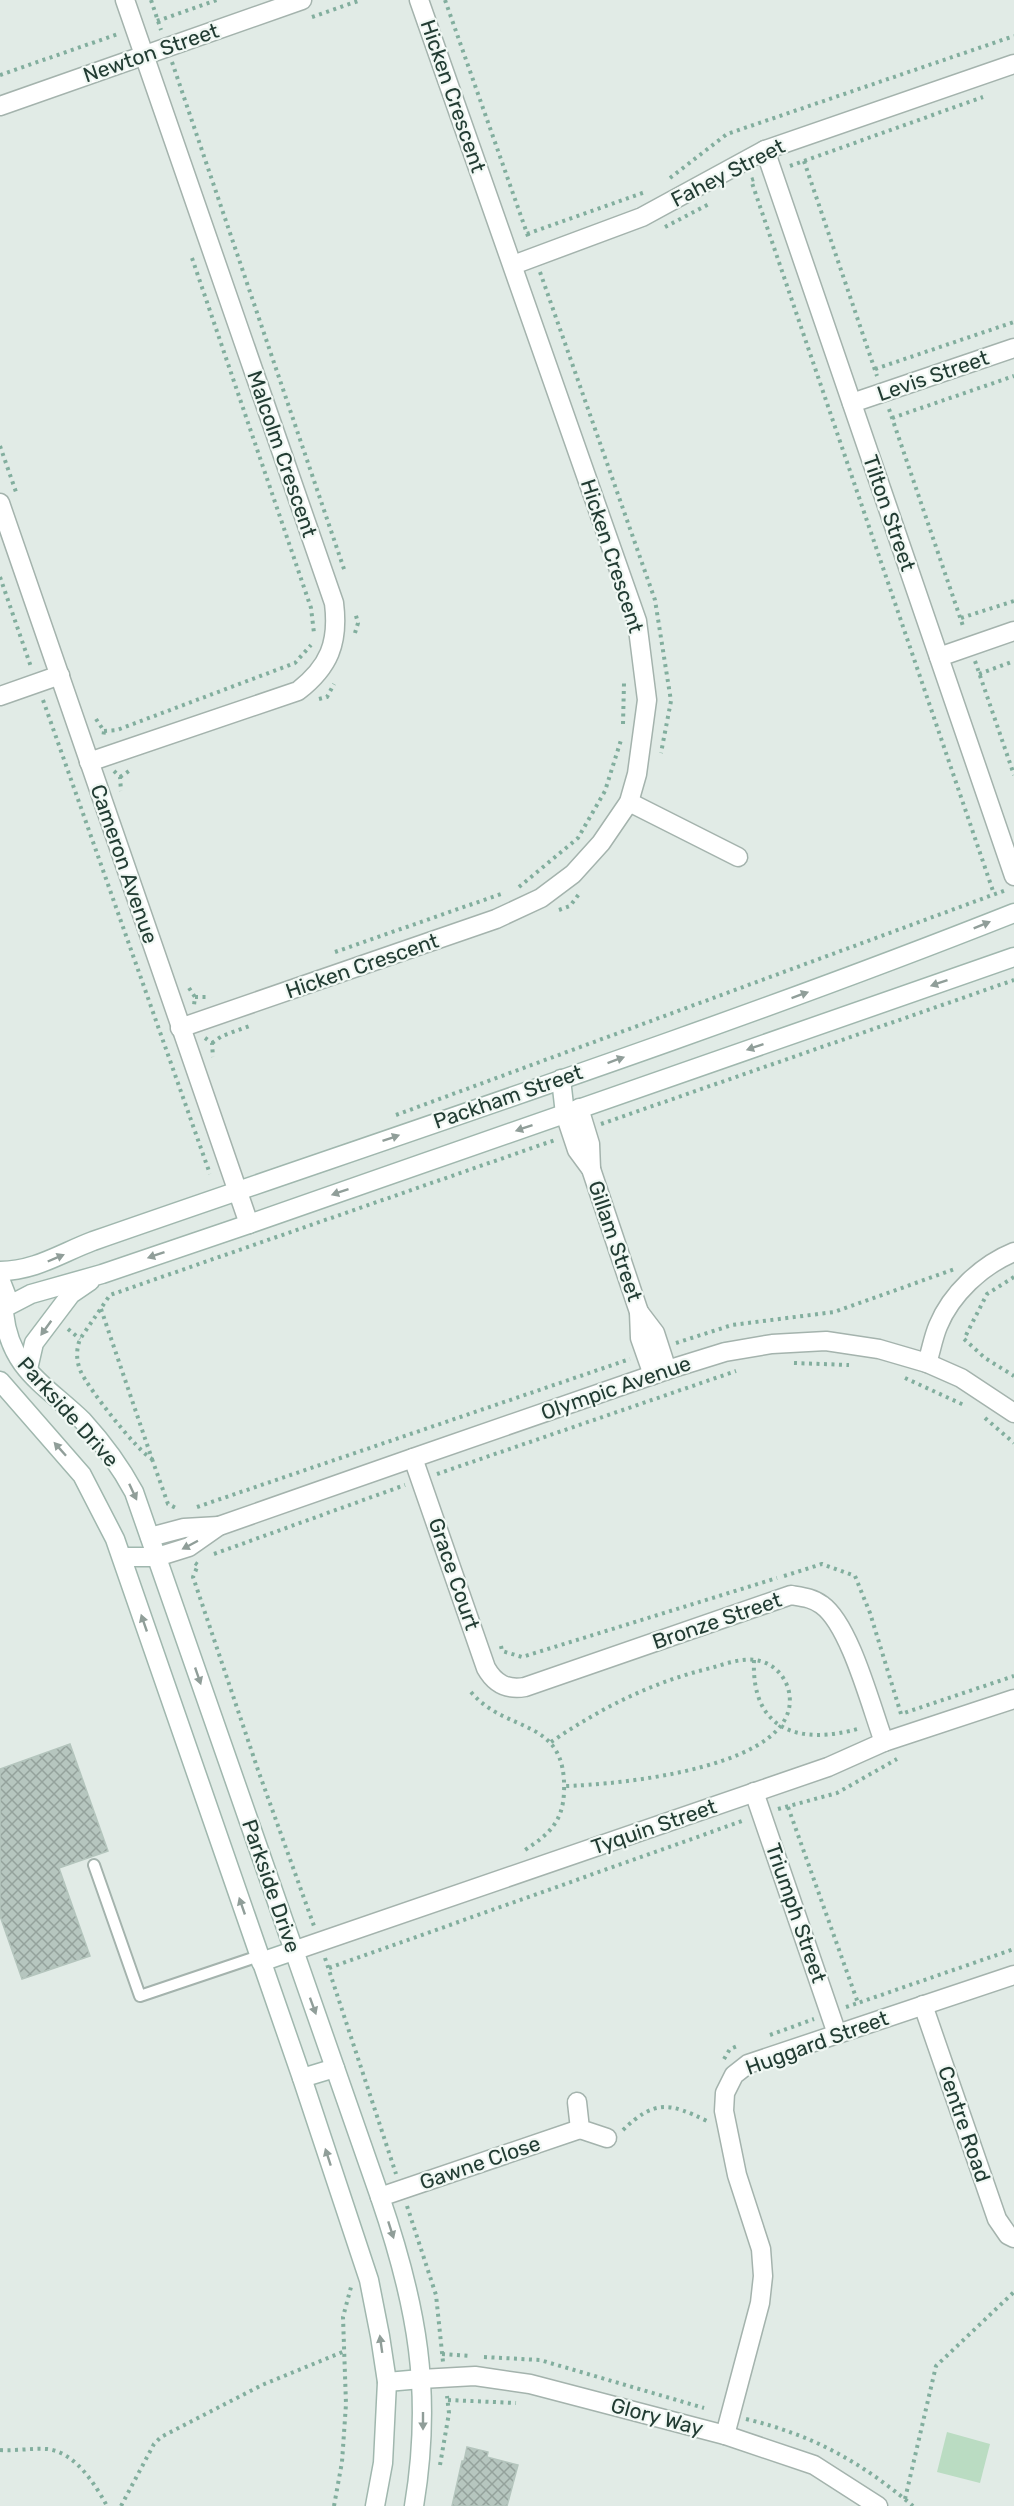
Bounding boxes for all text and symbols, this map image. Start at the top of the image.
street label: Hicken Crescent [416,16,491,176]
street label: Newton Street [80,18,222,87]
street label: Fahey Street [667,133,789,212]
street label: Levis Street [874,345,992,406]
street label: Malcolm Crescent [242,367,323,540]
street label: Tilton Street [858,451,921,574]
street label: Hicken Crescent [576,476,649,636]
street label: Cameron Avenue [86,781,163,947]
one-way arrow [974,920,992,930]
street label: Hicken Crescent [282,928,442,1003]
one-way arrow [930,979,948,989]
one-way arrow [791,989,809,999]
one-way arrow [746,1043,764,1053]
one-way arrow [607,1054,625,1064]
street label: Packham Street [430,1059,586,1134]
one-way arrow [515,1124,533,1134]
one-way arrow [382,1132,400,1142]
street label: Gillam Street [583,1177,648,1304]
one-way arrow [331,1188,349,1198]
one-way arrow [146,1251,164,1261]
one-way arrow [48,1253,66,1263]
one-way arrow [40,1321,52,1336]
street label: Olympic Avenue [538,1350,694,1425]
street label: Parkside Drive [13,1352,124,1472]
one-way arrow [54,1442,67,1457]
one-way arrow [129,1484,138,1501]
street label: Grace Court [424,1514,485,1633]
one-way arrow [181,1540,198,1550]
street label: Bronze Street [649,1587,785,1654]
one-way arrow [139,1614,149,1632]
one-way arrow [194,1667,204,1685]
street label: Tyquin Street [588,1793,720,1860]
street label: Parkside Drive [237,1816,306,1956]
street label: Triumph Street [761,1840,832,1986]
one-way arrow [237,1897,247,1915]
one-way arrow [308,1997,318,2015]
street label: Huggard Street [742,2005,892,2080]
street label: Centre Road [933,2063,996,2185]
street label: Gawne Close [416,2130,543,2195]
one-way arrow [323,2148,332,2166]
one-way arrow [387,2221,397,2239]
one-way arrow [377,2334,386,2353]
street label: Glory Way [608,2392,706,2441]
one-way arrow [418,2412,428,2431]

